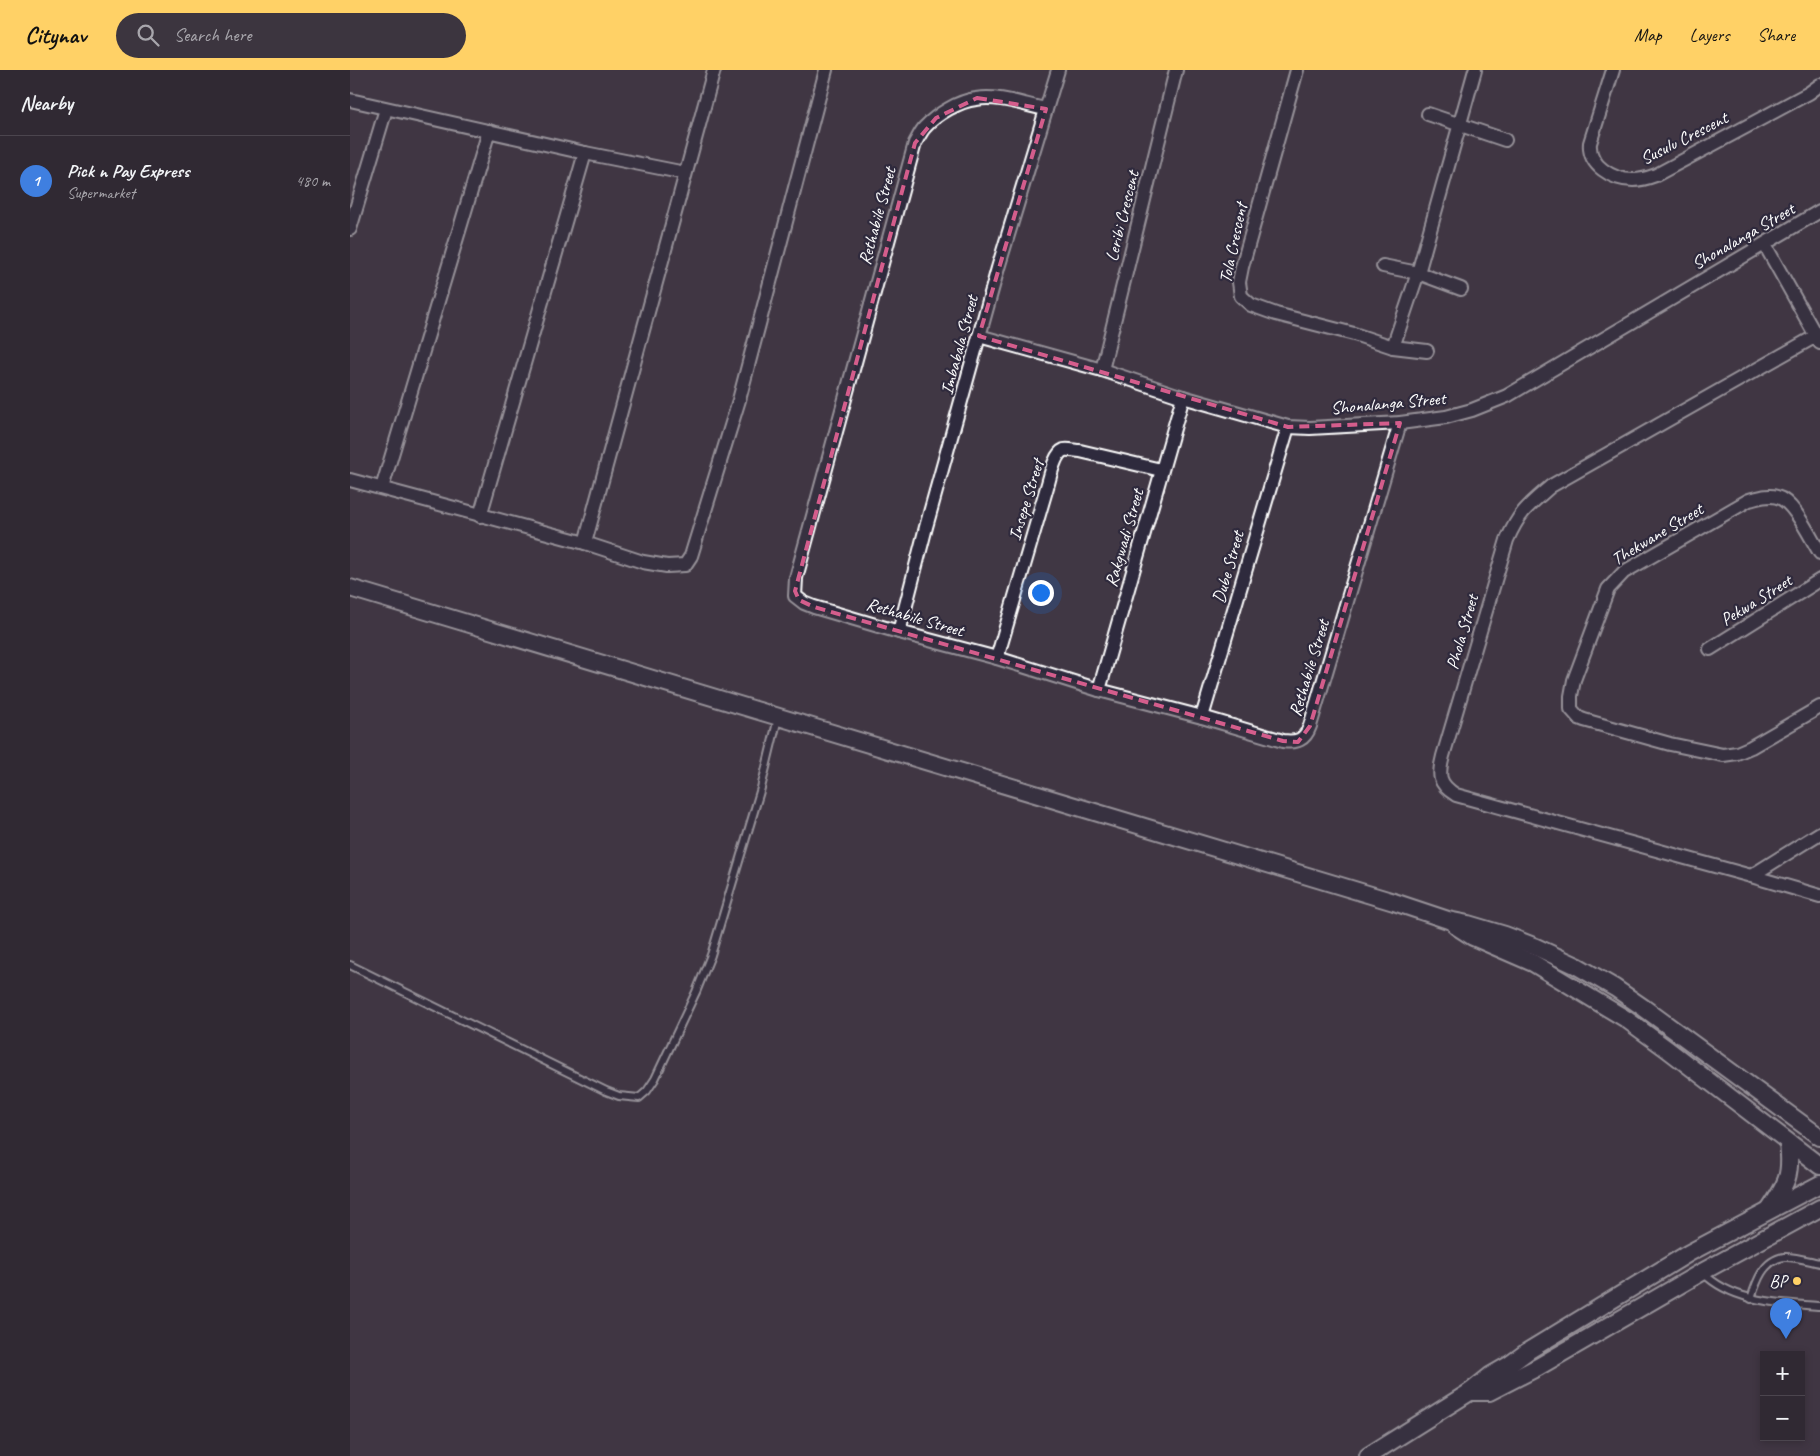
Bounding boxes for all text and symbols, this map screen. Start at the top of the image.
search box [116,13,466,58]
text: Citynav [25,20,86,50]
icon: search [134,21,162,49]
text: Search here [174,23,251,47]
text: Map [1634,24,1662,46]
text: Layers [1690,24,1729,46]
text: Share [1757,24,1795,46]
text: Nearby [20,90,73,116]
street label: Susulu Crescent [1637,106,1733,169]
text: Pick n Pay Express [67,159,189,183]
street label: Rethabile Street [853,163,901,267]
street label: Leribi Crescent [1100,167,1144,263]
text: 1 [32,171,40,191]
text: 480 m [296,171,330,191]
text: Supermarket [67,183,135,203]
street label: Shonalanga Street [1688,197,1800,274]
street label: Tola Crescent [1214,198,1253,285]
street label: Imbabala Street [935,291,983,397]
street label: Shonalanga Street [1330,387,1448,419]
street label: Insepe Street [1003,454,1050,543]
street label: Rakgwadi Street [1100,485,1149,589]
street label: Thekwane Street [1607,497,1709,570]
street label: Dube Street [1207,527,1249,605]
street label: Pekwa Street [1716,568,1798,631]
your location [1028,580,1054,606]
street label: Phola Street [1441,590,1484,672]
street label: Rethabile Street [864,593,968,642]
street label: Rethabile Street [1284,615,1335,719]
place label: BP [1769,1270,1789,1292]
marker: BP [1791,1275,1803,1287]
pin: 1 [1770,1298,1802,1339]
map controls [1760,1351,1805,1441]
button: + [1760,1351,1805,1396]
button: − [1760,1396,1805,1441]

